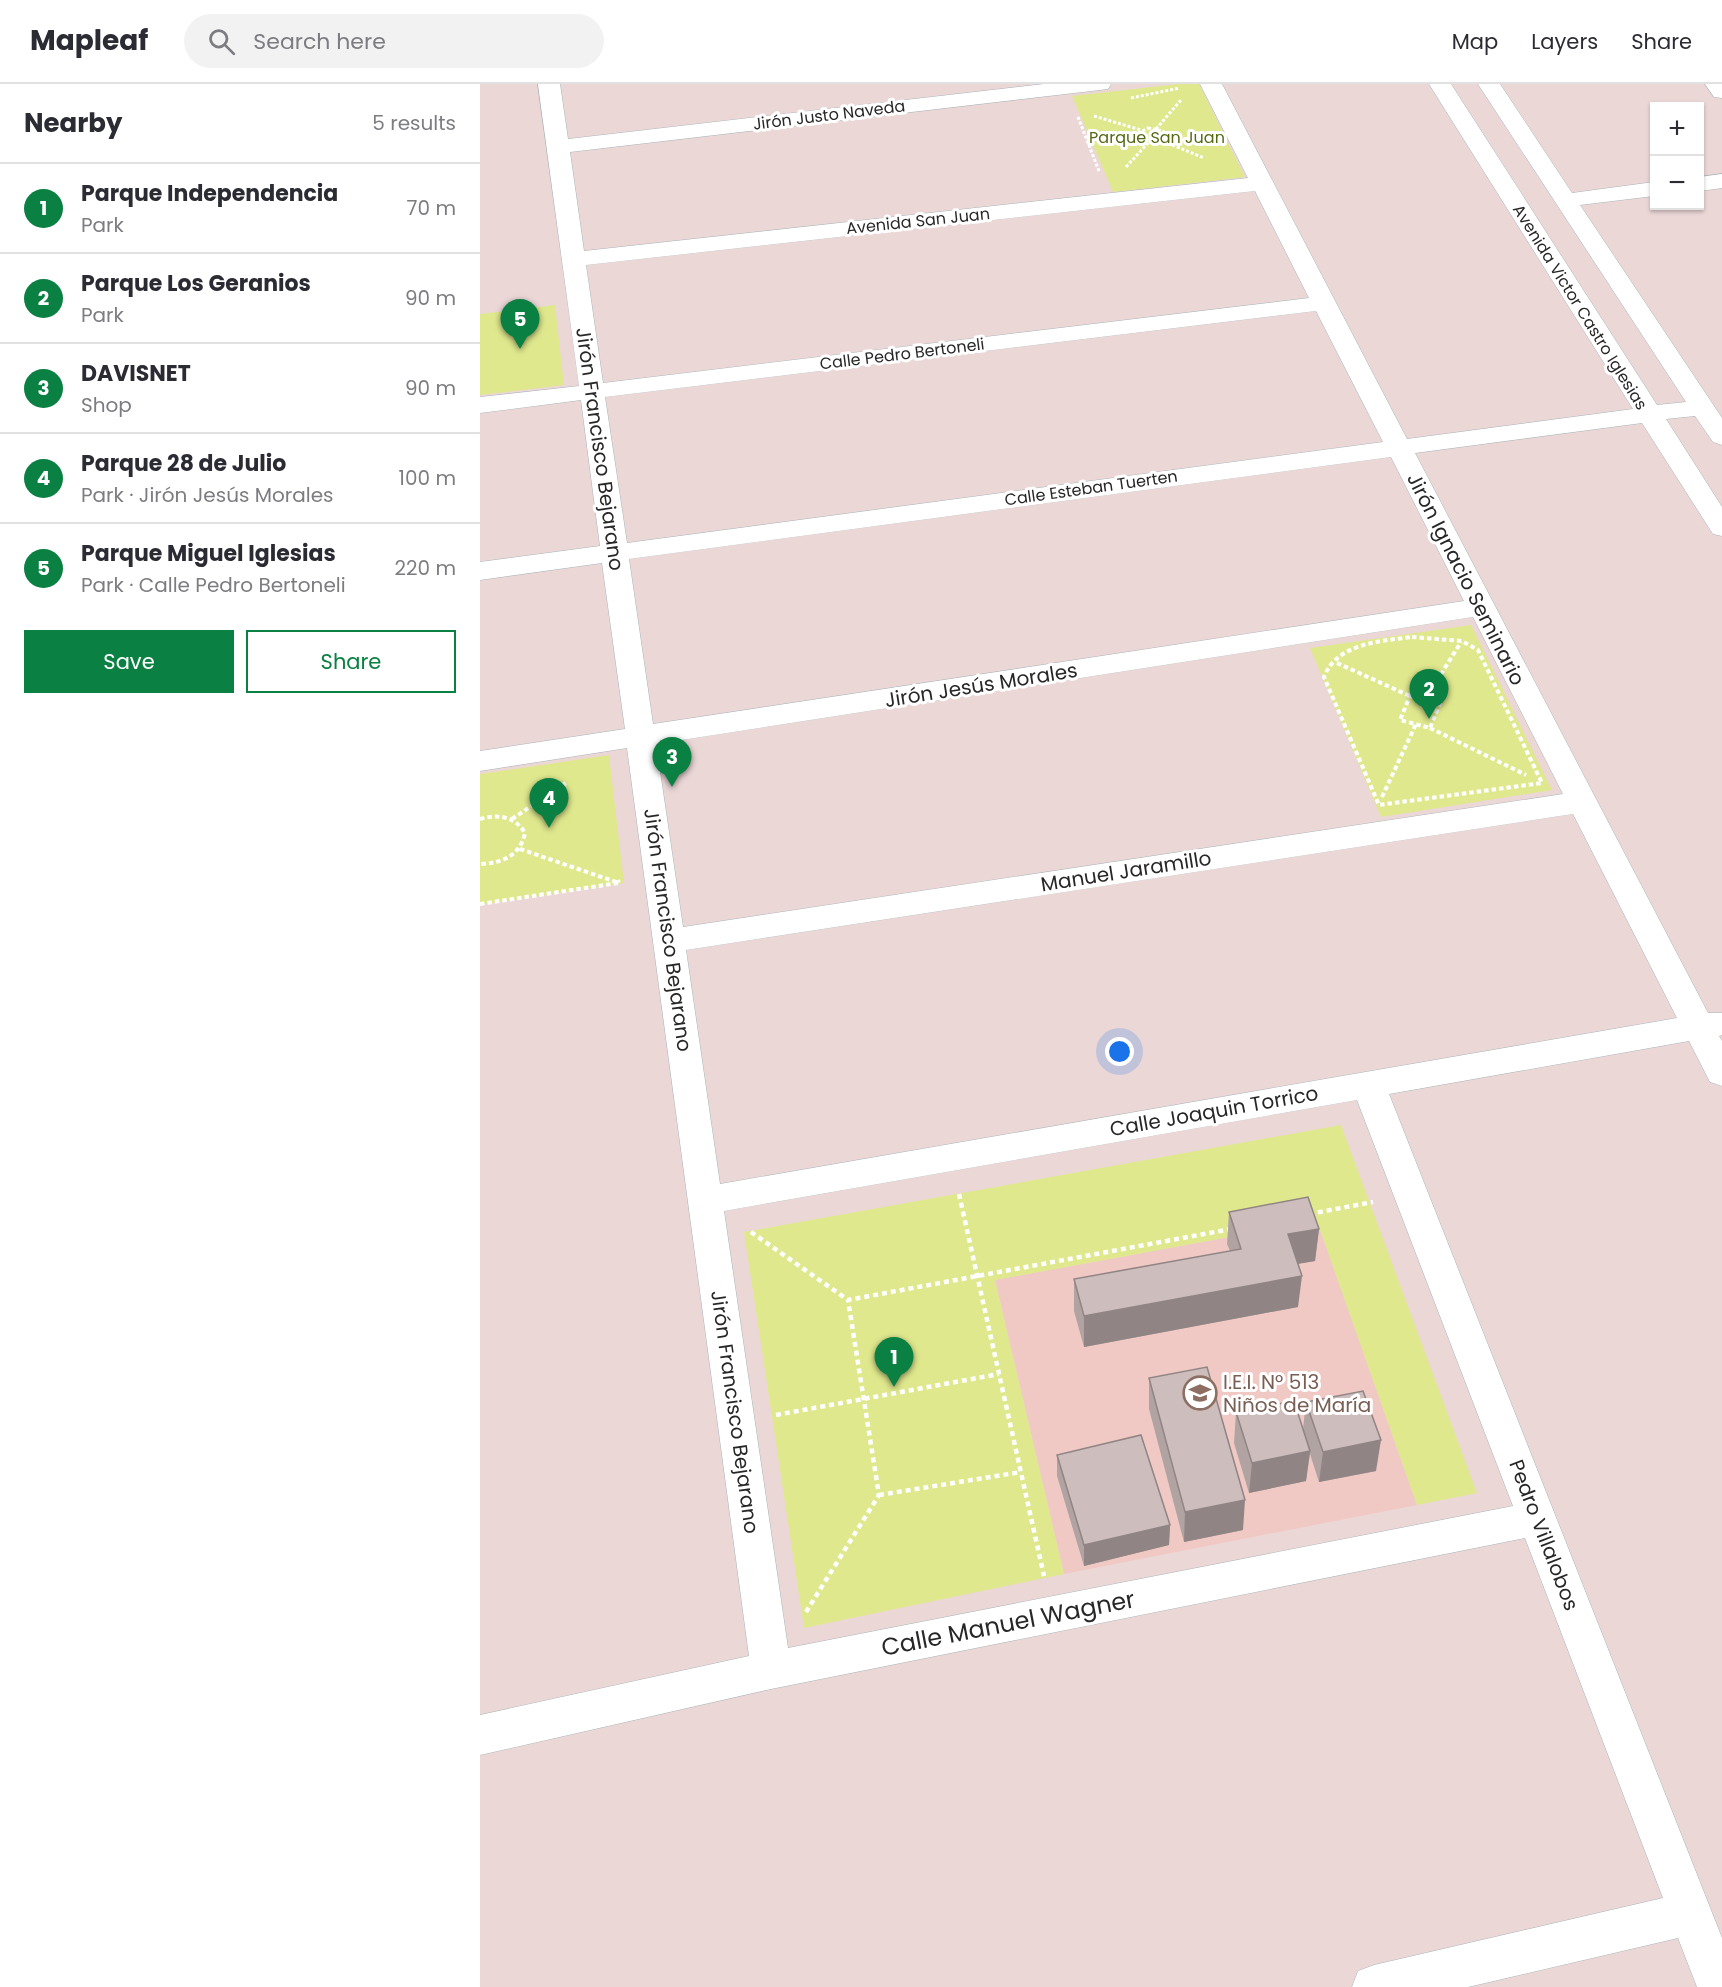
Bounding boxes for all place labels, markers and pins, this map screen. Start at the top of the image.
pin: 5 [500,300,540,349]
pin: 2 [1410,670,1448,719]
pin: 3 [652,738,692,787]
pin: 4 [530,778,568,828]
pin: 1 [874,1338,914,1387]
place label: I.E.I. N° 513 Niños de María [1223,1368,1371,1419]
school or university icon: I.E.I. N° 513 Niños de María [1182,1375,1218,1411]

